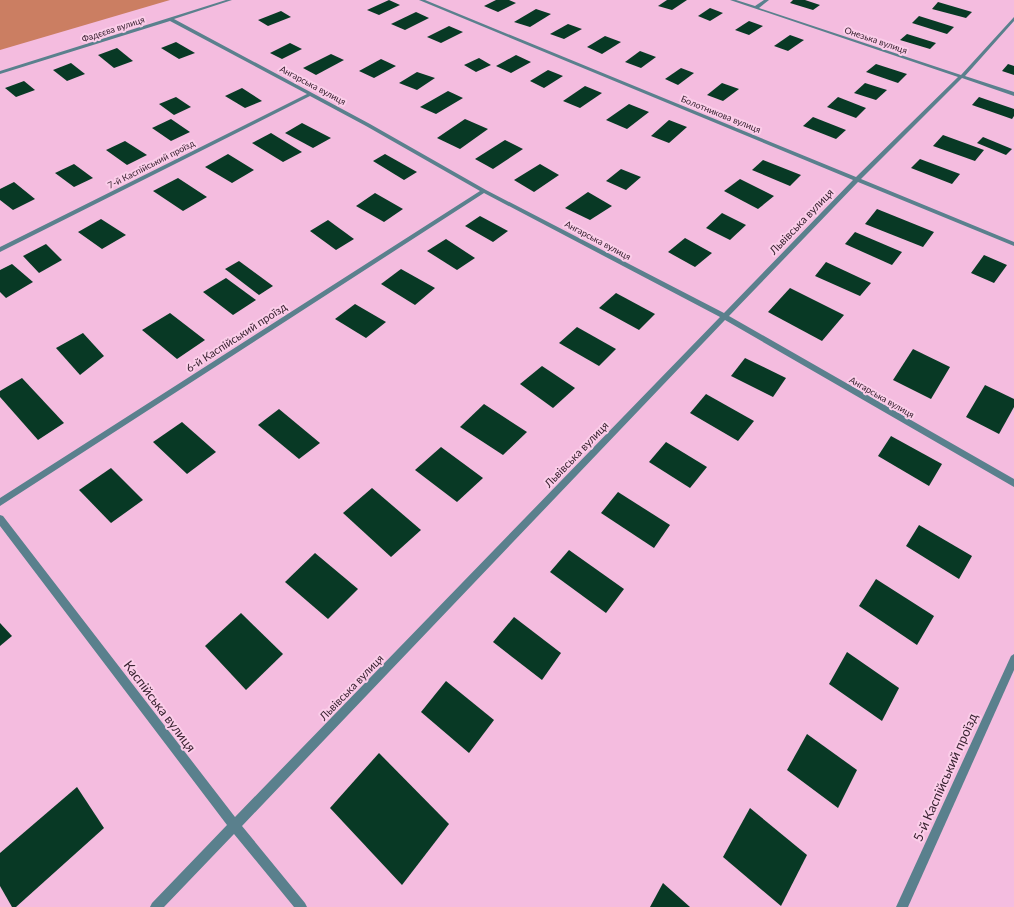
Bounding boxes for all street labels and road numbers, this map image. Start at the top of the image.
street label: Фадєєва вулиця [80,14,146,44]
street label: Онезька вулиця [843,24,909,56]
street label: Ангарська вулиця [278,63,348,107]
street label: Болотникова вулиця [679,93,763,135]
street label: 7-й Каспійський проїзд [106,137,197,191]
street label: Львівська вулиця [766,185,836,257]
street label: Ангарська вулиця [563,218,633,262]
street label: 6-й Каспійський проїзд [183,299,289,374]
street label: Ангарська вулиця [848,374,916,420]
street label: Львівська вулиця [541,418,611,490]
street label: Львівська вулиця [316,651,386,723]
street label: Каспійська вулиця [121,657,199,755]
street label: 5-й Каспійський проїзд [909,710,981,844]

